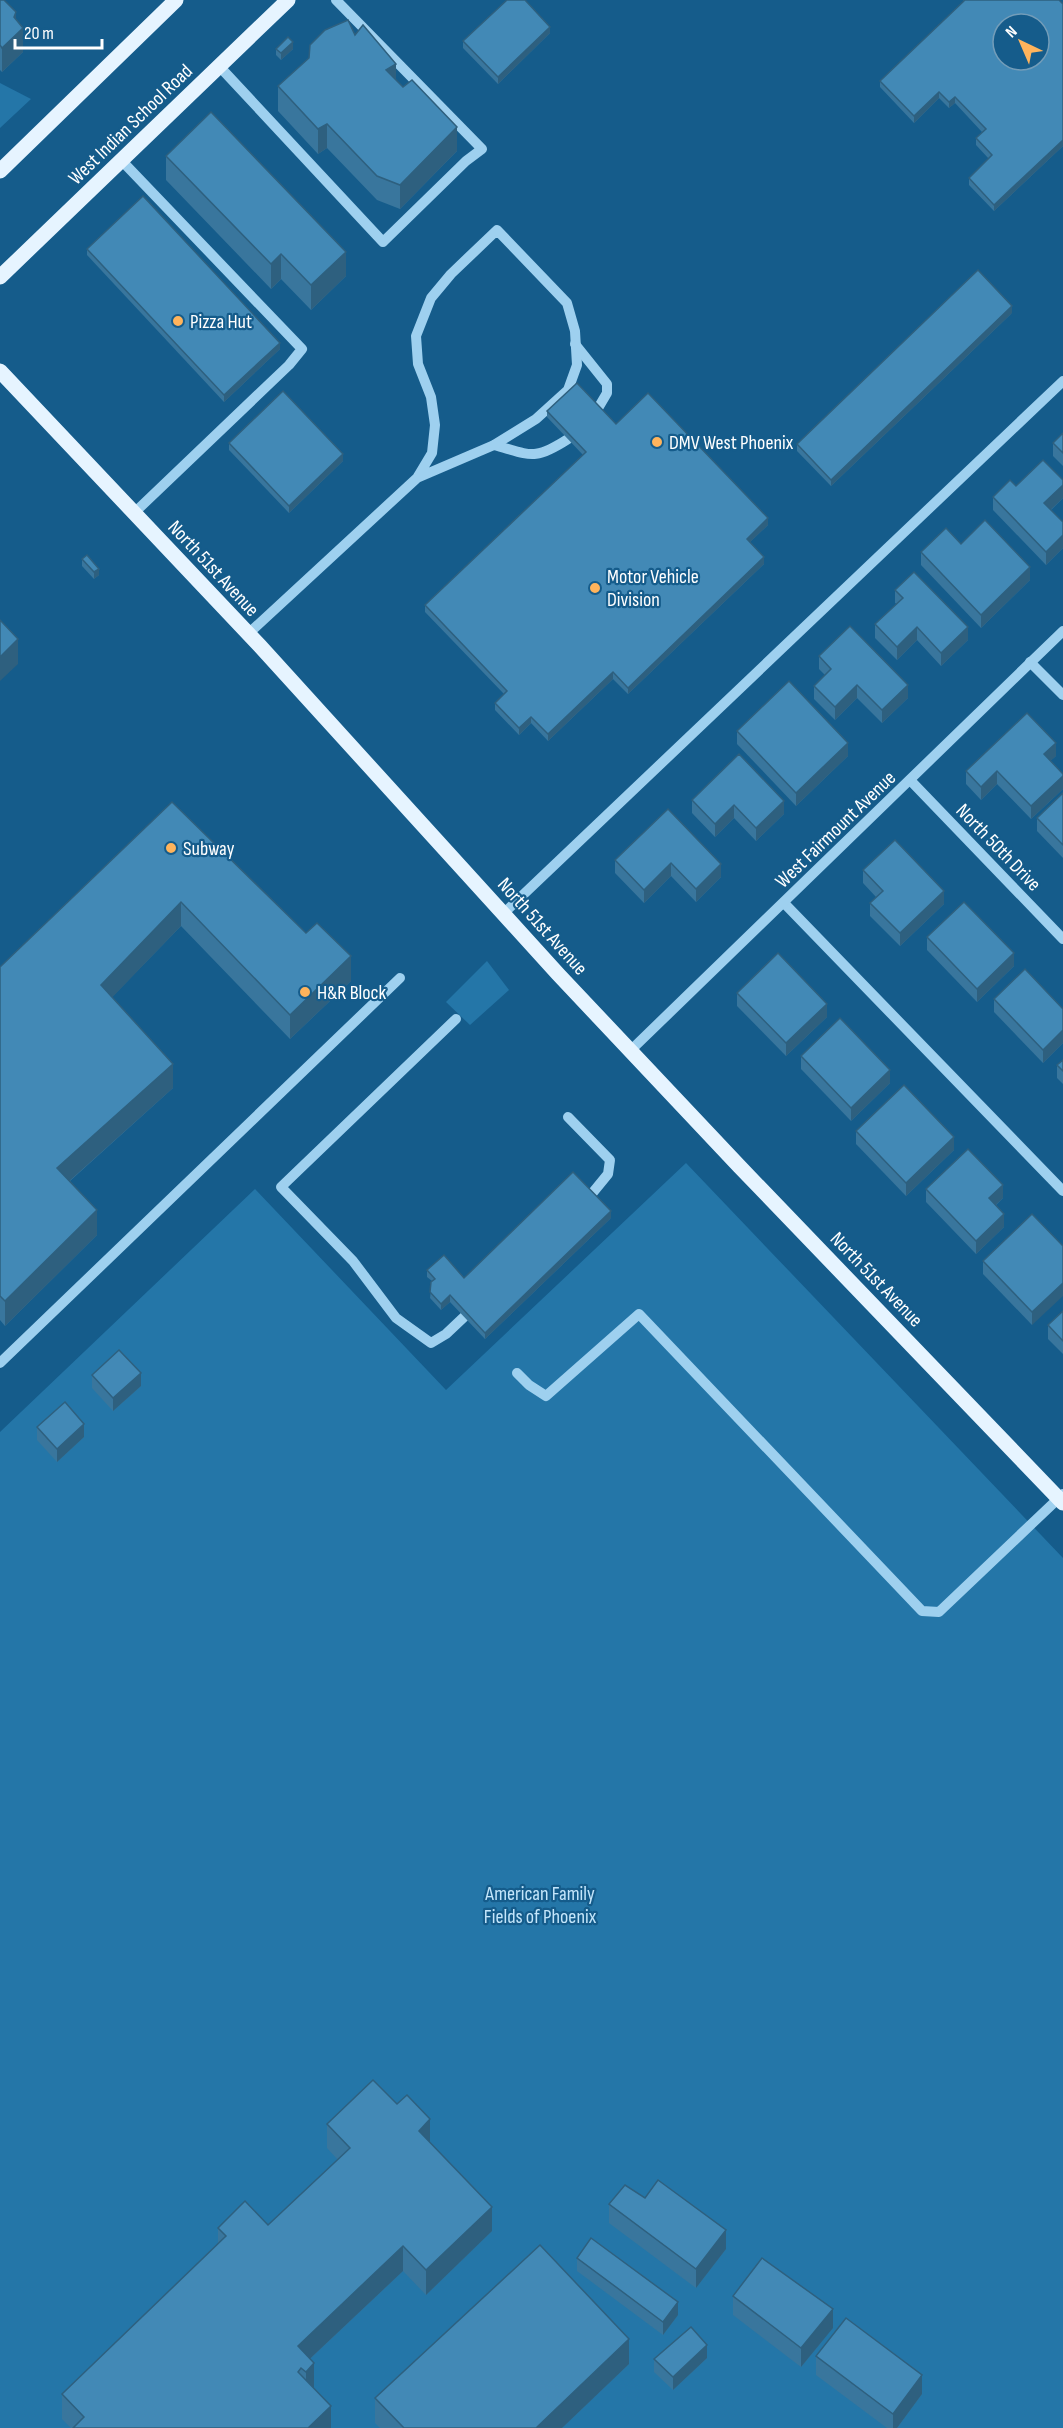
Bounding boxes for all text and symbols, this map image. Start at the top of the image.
scale bar [15,12,102,50]
north arrow [991,12,1051,72]
text: N [1002,22,1021,42]
text: 20 m [24,23,54,44]
street label: West Indian School Road [64,59,198,190]
place label: Pizza Hut [190,310,252,334]
marker: Pizza Hut [171,314,185,328]
place label: DMV West Phoenix [669,431,794,455]
marker: DMV West Phoenix [650,435,664,449]
street label: North 51st Avenue [163,516,264,622]
place label: Motor Vehicle Division [607,565,699,612]
marker: Motor Vehicle Division [588,581,602,595]
street label: West Fairmount Avenue [771,766,901,893]
street label: North 50th Drive [951,799,1046,896]
place label: Subway [183,837,235,861]
marker: Subway [164,841,178,855]
street label: North 51st Avenue [492,873,592,980]
place label: H&R Block [317,981,387,1005]
marker: H&R Block [298,985,312,999]
street label: North 51st Avenue [825,1227,928,1332]
park label: American Family Fields of Phoenix [484,1882,597,1929]

